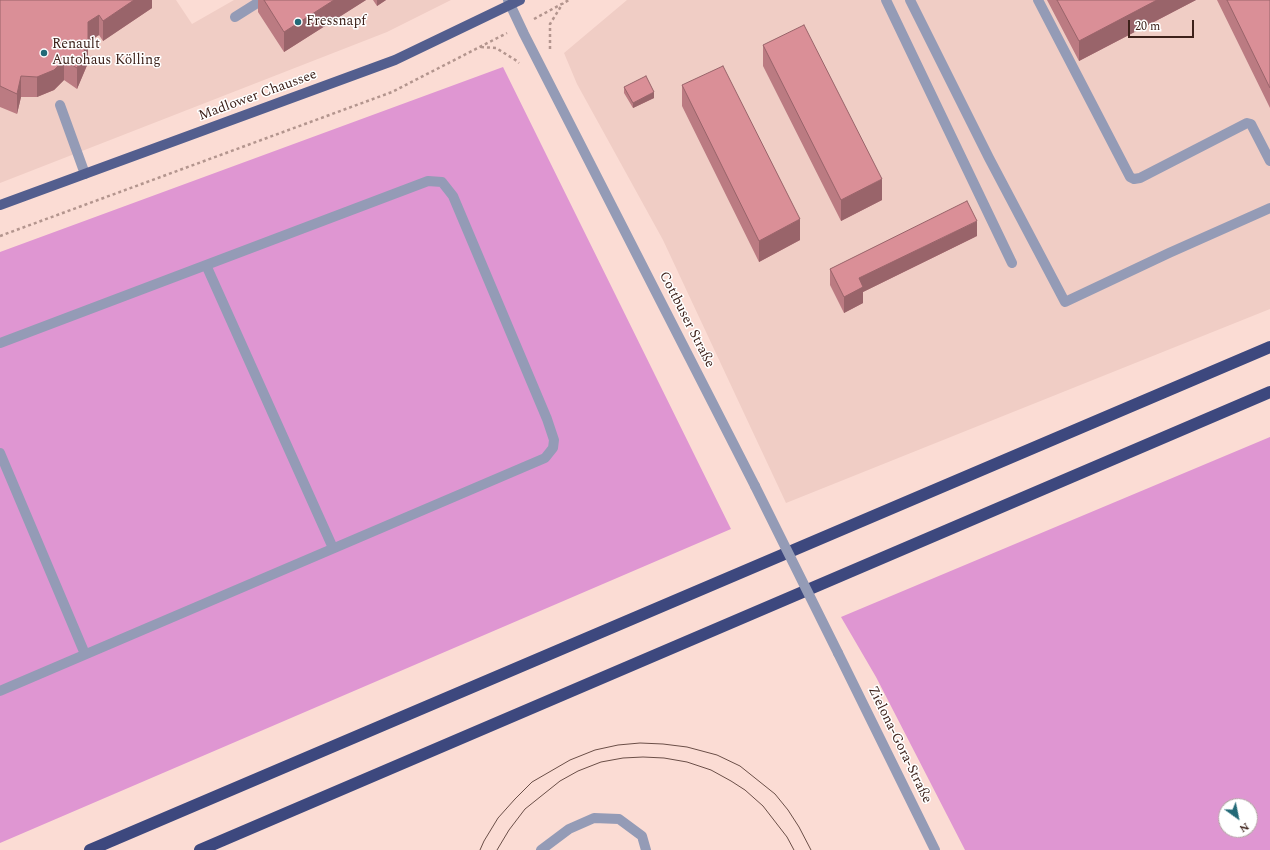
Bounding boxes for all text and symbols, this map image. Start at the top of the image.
scale bar [1130,12,1196,38]
place label: Fressnapf [306,14,366,30]
marker: Fressnapf [293,17,303,27]
text: 20 m [1135,17,1160,36]
place label: Renault Autohaus Kölling [52,37,161,70]
marker: Renault Autohaus Kölling [39,48,49,58]
street label: Madlower Chaussee [197,67,319,125]
street label: Cottbuser Straße [655,269,717,371]
street label: Zielona-Gora-Straße [863,684,935,806]
north arrow [1218,798,1258,838]
text: N [1236,818,1253,837]

